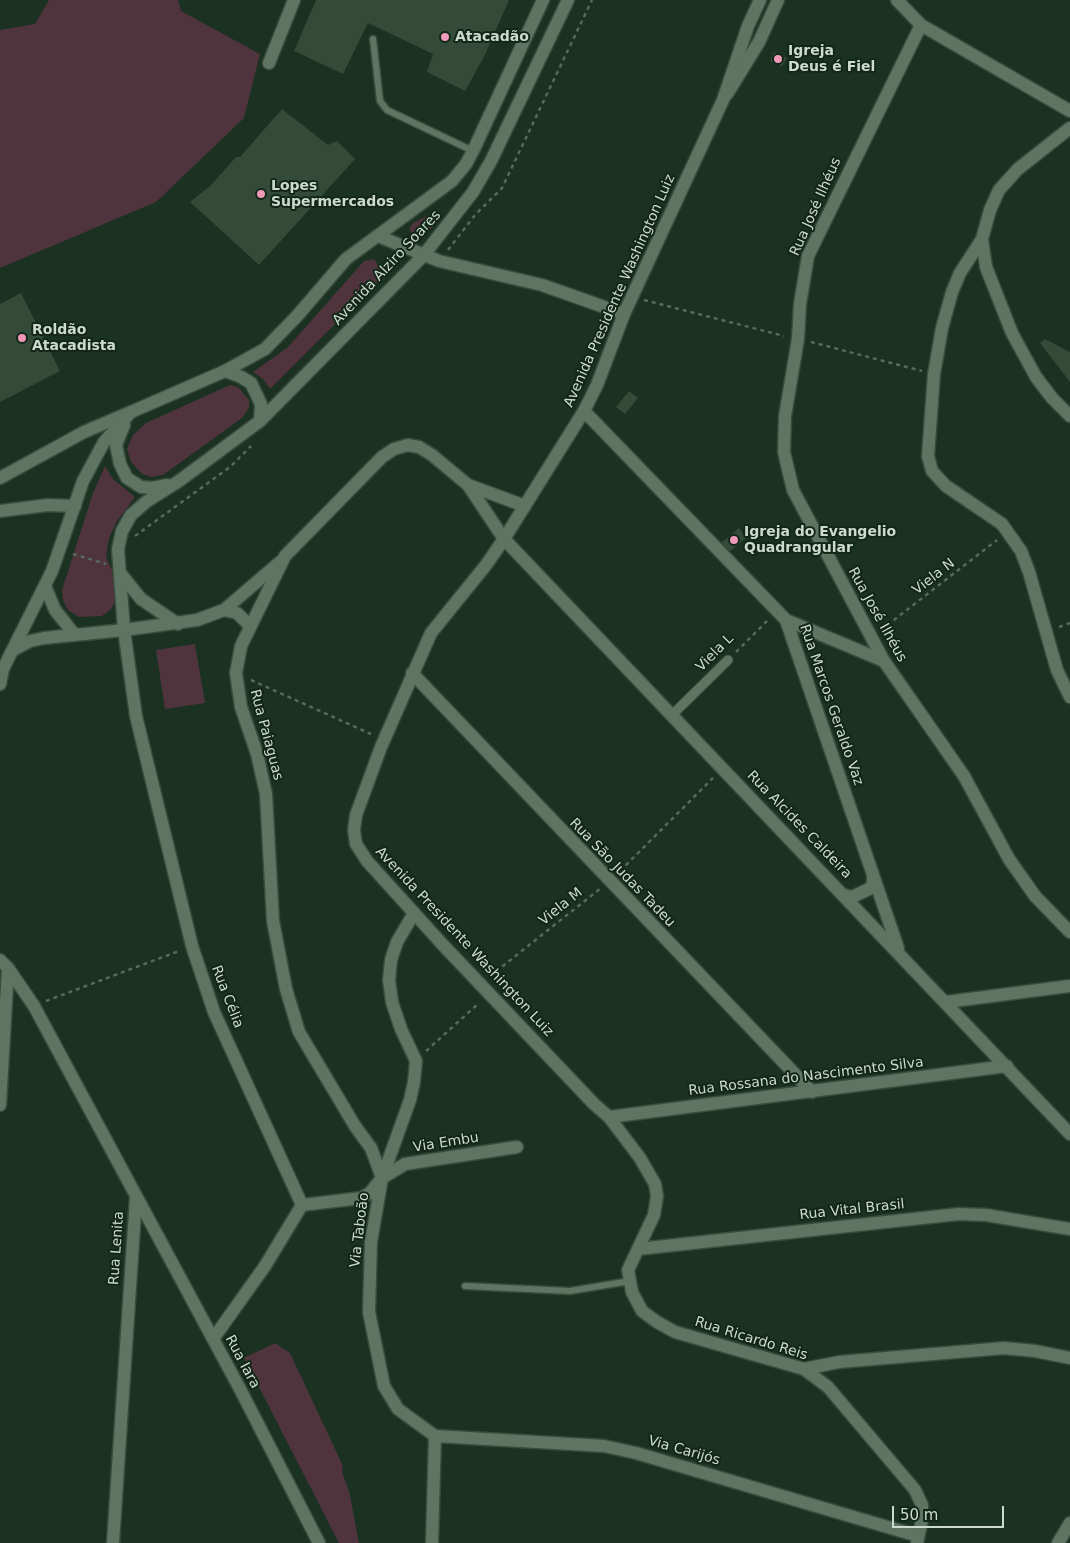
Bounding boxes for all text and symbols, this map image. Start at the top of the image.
place label: Atacadão [455,29,529,45]
marker: Atacadão [439,31,451,43]
place label: Igreja Deus é Fiel [788,43,875,75]
marker: Igreja Deus é Fiel [772,53,784,65]
street label: Rua José Ilhéus [787,155,845,259]
street label: Avenida Presidente Washington Luiz [561,172,679,410]
place label: Lopes Supermercados [271,178,394,210]
marker: Lopes Supermercados [255,188,267,200]
street label: Avenida Alziro Soares [329,207,445,329]
place label: Roldão Atacadista [32,322,116,354]
marker: Roldão Atacadista [16,332,28,344]
place label: Igreja do Evangelio Quadrangular [744,524,896,556]
marker: Igreja do Evangelio Quadrangular [728,534,740,546]
street label: Viela N [909,555,959,599]
street label: Rua José Ilhéus [844,565,910,665]
street label: Rua Marcos Geraldo Vaz [796,622,866,788]
street label: Viela L [693,631,737,675]
street label: Rua Paiaguas [246,688,286,782]
street label: Rua Alcides Caldeira [743,768,855,882]
street label: Rua São Judas Tadeu [566,815,678,931]
street label: Avenida Presidente Washington Luiz [372,844,556,1040]
street label: Viela M [536,884,586,930]
street label: Rua Célia [207,963,247,1031]
street label: Rua Rossana do Nascimento Silva [687,1054,925,1100]
street label: Via Embu [412,1130,480,1156]
street label: Via Taboão [347,1191,373,1269]
street label: Rua Vital Brasil [799,1196,905,1224]
street label: Rua Lenita [106,1211,128,1285]
street label: Rua Ricardo Reis [693,1314,809,1364]
street label: Rua Iara [221,1332,263,1392]
street label: Via Carijós [646,1433,722,1469]
scale bar [895,1496,1008,1528]
text: 50 m [900,1506,938,1524]

